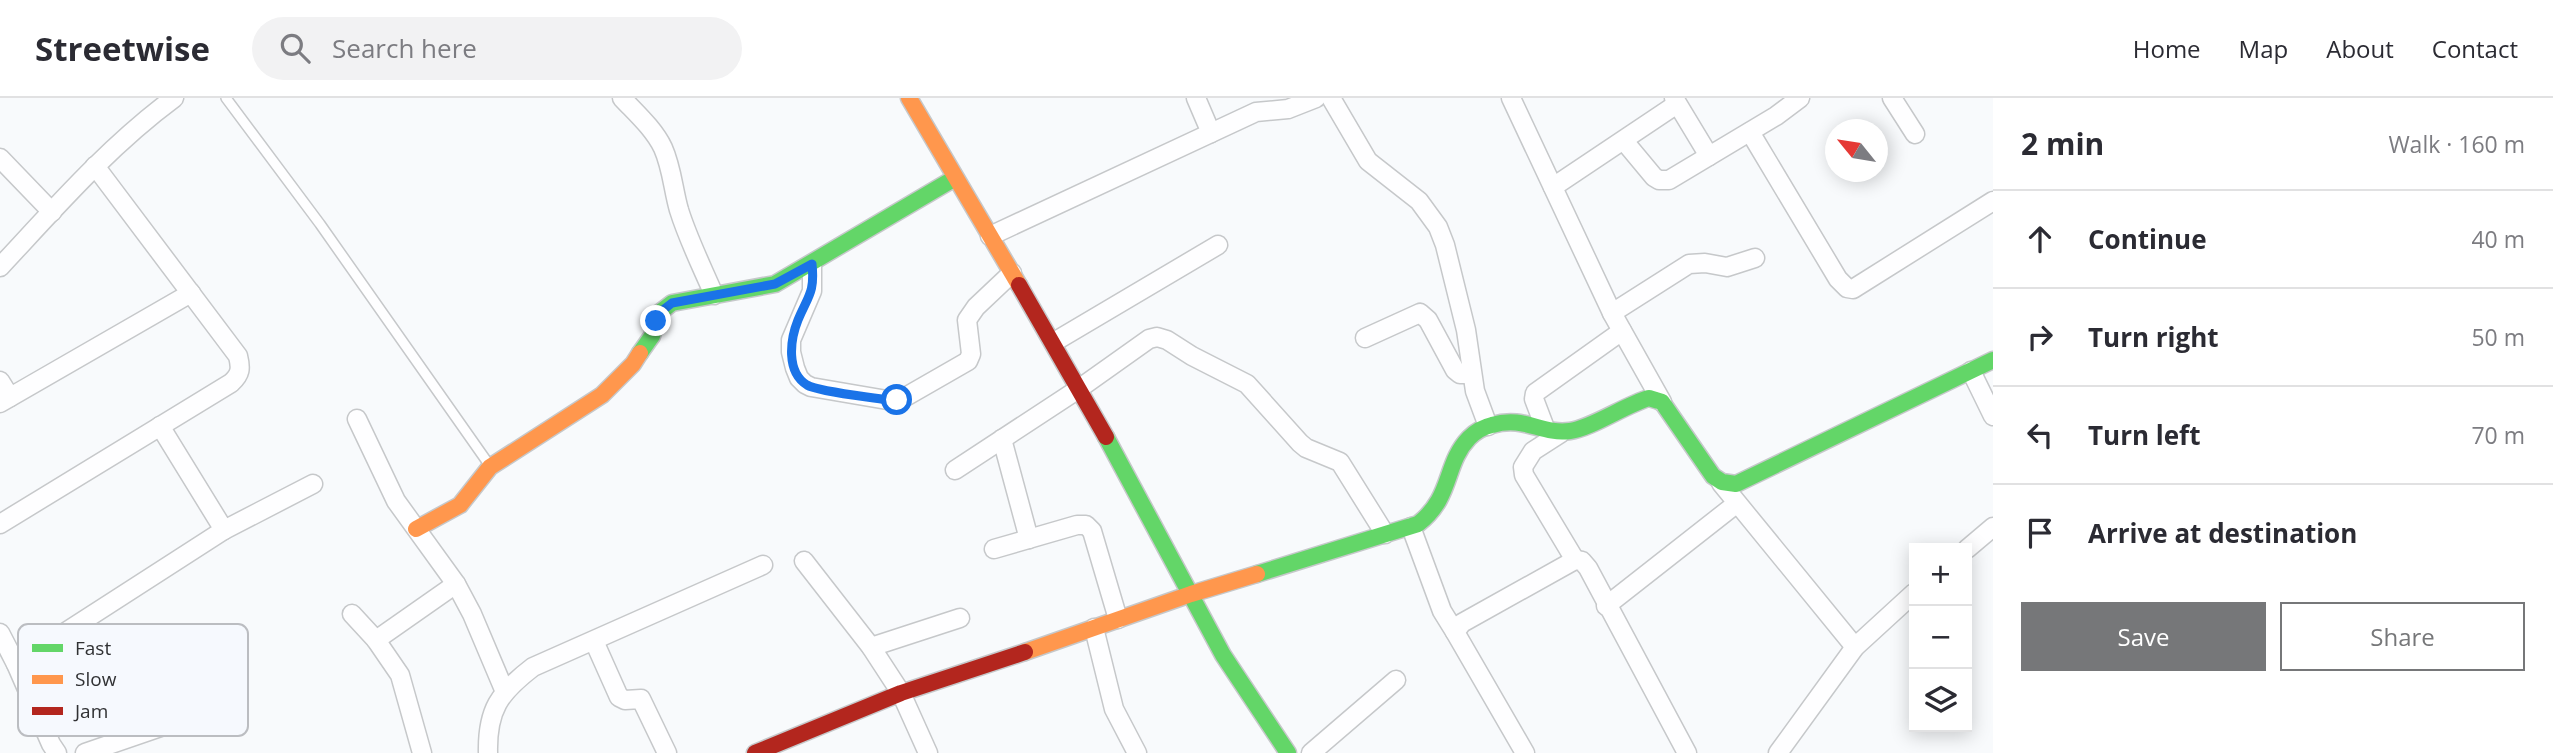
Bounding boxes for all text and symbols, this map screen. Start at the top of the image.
search box [252,17,742,80]
text: Streetwise [35,26,210,71]
icon: search [276,29,314,67]
text: Search here [332,30,477,66]
text: Home [2133,32,2201,65]
text: Map [2239,32,2288,65]
text: About [2326,32,2394,65]
text: Contact [2432,32,2518,65]
north arrow [1825,119,1888,182]
text: 2 min [2021,123,2104,164]
text: Walk · 160 m [2388,128,2525,160]
icon: ahead [2021,220,2059,258]
text: Continue [2088,221,2207,257]
text: 40 m [2471,223,2525,255]
route end [640,305,671,336]
icon: right [2021,318,2059,356]
text: Turn right [2088,319,2219,355]
text: 50 m [2471,321,2525,353]
route start [881,384,912,415]
icon: left [2021,416,2059,454]
text: Turn left [2088,417,2200,453]
text: 70 m [2471,419,2525,451]
icon: arrive [2021,514,2059,552]
text: Arrive at destination [2088,515,2357,551]
map controls [1909,543,1972,732]
button: + [1909,543,1972,606]
button: Save [2021,602,2266,671]
button: Share [2280,602,2525,671]
button: − [1909,606,1972,669]
legend [18,624,248,736]
text: Fast [75,635,111,661]
text: Slow [75,666,117,692]
button: layers [1909,669,1972,732]
text: Jam [73,698,108,724]

